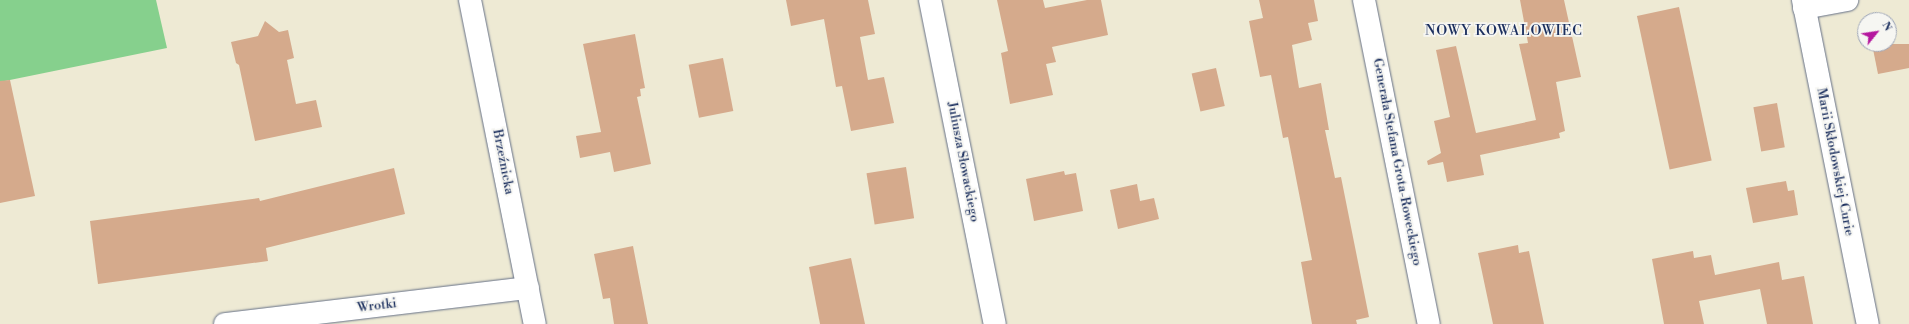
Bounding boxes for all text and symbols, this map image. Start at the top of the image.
north arrow [1857,12,1897,52]
text: N [1878,19,1895,34]
district label: NOWY KOWALOWIEC [1425,23,1583,39]
street label: Generała Stefana Grota-Roweckiego [1369,57,1425,267]
street label: Marii Skłodowskiej-Curie [1813,87,1857,237]
street label: Juliusza Słowackiego [944,101,982,223]
street label: Brzeźnicka [489,128,517,196]
street label: Wrotki [356,296,398,316]

